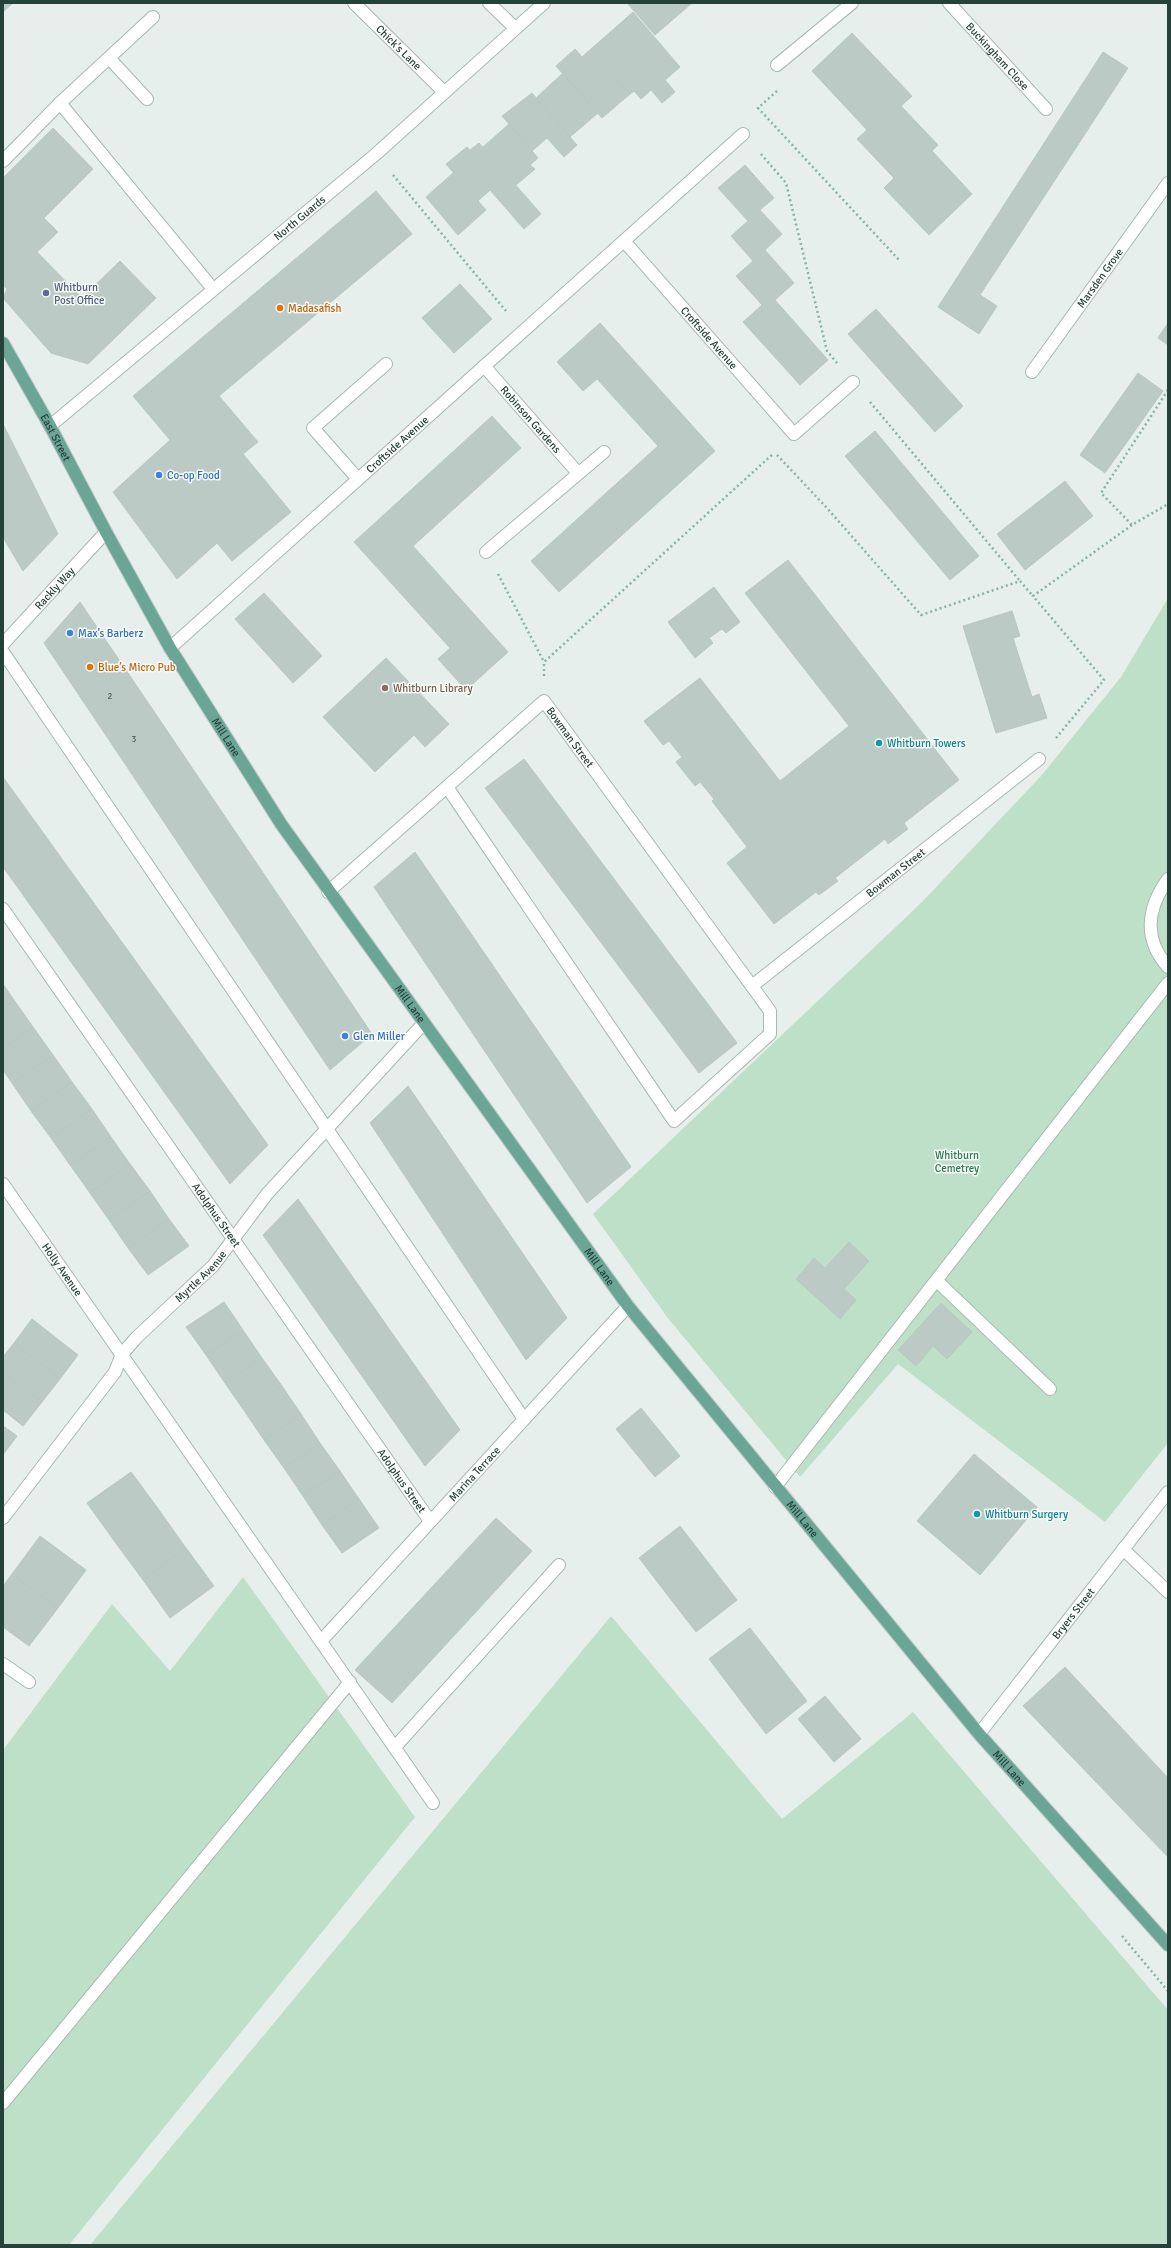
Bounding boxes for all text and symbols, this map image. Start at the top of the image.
street label: Buckingham Close [963,20,1031,93]
street label: Chick's Lane [373,22,424,73]
street label: North Guards [271,193,328,243]
street label: Marsden Grove [1074,246,1126,310]
place label: Whitburn Post Office [54,281,104,307]
marker: Whitburn Post Office [41,288,51,298]
place label: Madasafish [288,302,341,315]
marker: Madasafish [275,303,285,313]
street label: Croftside Avenue [678,304,740,372]
street label: Robinson Gardens [498,384,563,456]
street label: East Street [37,412,73,463]
street label: Croftside Avenue [363,413,431,476]
place label: Co-op Food [167,469,220,482]
marker: Co-op Food [154,470,164,480]
street label: Rackly Way [32,564,78,612]
place label: Max’s Barberz [78,627,144,640]
marker: Max’s Barberz [65,628,75,638]
place label: Blue’s Micro Pub [98,661,176,674]
marker: Blue’s Micro Pub [85,662,95,672]
place label: Whitburn Library [393,682,474,695]
marker: Whitburn Library [380,683,390,693]
house number: 2 [108,691,113,702]
street label: Bowman Street [544,705,596,770]
street label: Mill Lane [209,715,243,759]
house number: 3 [132,734,137,745]
place label: Whitburn Towers [887,737,966,750]
marker: Whitburn Towers [874,738,884,748]
street label: Bowman Street [864,845,928,900]
street label: Mill Lane [392,982,428,1025]
place label: Glen Miller [353,1030,405,1043]
marker: Glen Miller [340,1031,350,1041]
park label: Whitburn Cemetrey [935,1149,980,1175]
street label: Adolphus Street [189,1181,243,1250]
street label: Holly Avenue [39,1241,85,1299]
street label: Mill Lane [581,1245,617,1288]
street label: Myrtle Avenue [172,1248,229,1305]
street label: Marina Terrace [446,1444,503,1504]
street label: Adolphus Street [375,1446,428,1516]
street label: Mill Lane [783,1498,821,1540]
place label: Whitburn Surgery [985,1508,1069,1521]
marker: Whitburn Surgery [972,1509,982,1519]
street label: Bryers Street [1050,1585,1098,1642]
street label: Mill Lane [990,1748,1028,1789]

